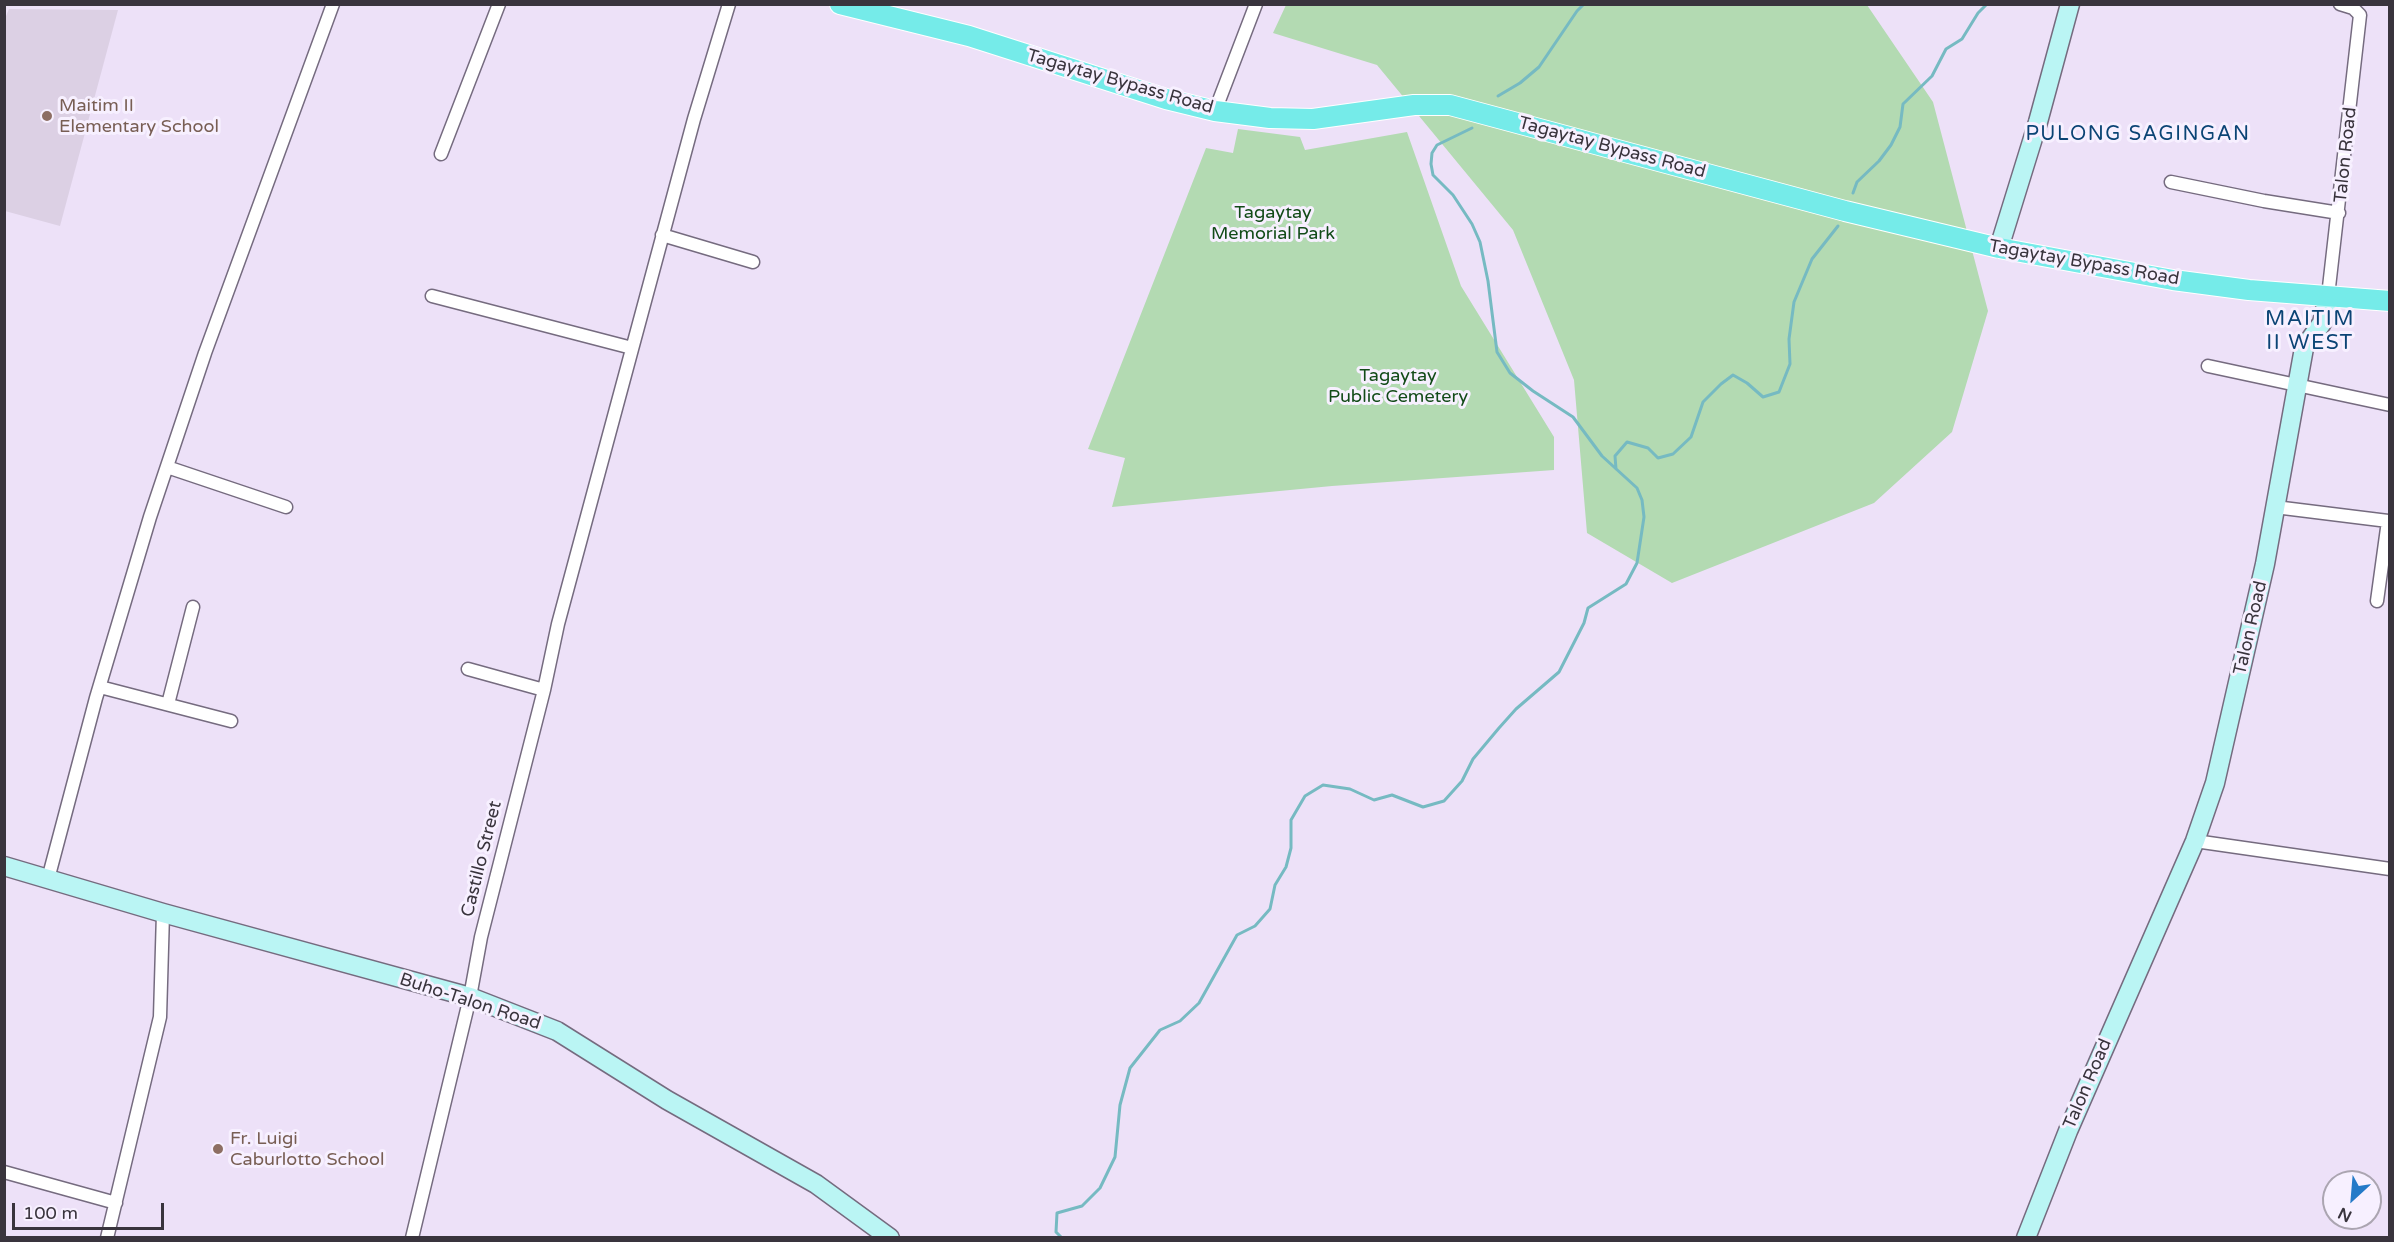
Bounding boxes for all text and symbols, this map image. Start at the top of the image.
street label: Tagaytay Bypass Road [1024,45,1216,119]
place label: Maitim II Elementary School [59,95,219,138]
street label: Talon Road [2330,106,2362,204]
marker: Maitim II Elementary School [40,109,54,123]
street label: Tagaytay Bypass Road [1516,113,1708,183]
district label: PULONG SAGINGAN [2025,123,2251,147]
park label: Tagaytay Memorial Park [1211,202,1335,244]
street label: Tagaytay Bypass Road [1987,236,2181,290]
district label: MAITIM II WEST [2265,306,2355,356]
park label: Tagaytay Public Cemetery [1328,365,1468,407]
street label: Talon Road [2230,579,2272,677]
street label: Castillo Street [457,799,507,919]
street label: Buho-Talon Road [397,969,543,1035]
street label: Talon Road [2059,1036,2117,1132]
place label: Fr. Luigi Caburlotto School [230,1128,384,1170]
marker: Fr. Luigi Caburlotto School [211,1142,225,1156]
north arrow [2322,1170,2382,1230]
scale bar [15,1191,166,1229]
text: 100 m [23,1202,78,1224]
text: N [2335,1203,2355,1226]

